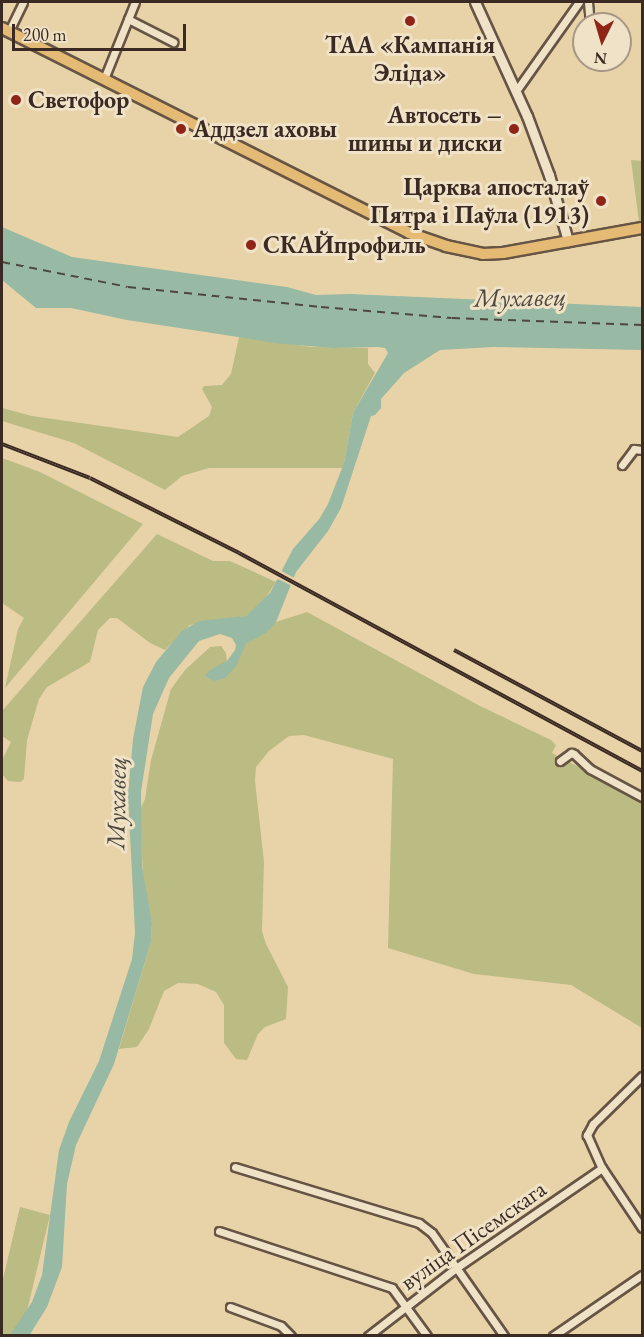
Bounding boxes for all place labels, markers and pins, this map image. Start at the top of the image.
marker: ТАА «Кампанія Эліда» [403,14,417,28]
place label: ТАА «Кампанія Эліда» [325,31,495,87]
place label: Светофор [28,86,129,114]
marker: Светофор [9,93,23,107]
place label: Автосеть – шины и диски [348,101,502,157]
place label: Аддзел аховы [193,115,337,143]
marker: Аддзел аховы [174,122,188,136]
marker: Автосеть – шины и диски [507,122,521,136]
place label: Царква апосталаў Пятра і Паўла (1913) [370,173,589,229]
marker: Царква апосталаў Пятра і Паўла (1913) [594,194,608,208]
place label: СКАЙпрофиль [263,231,426,259]
marker: СКАЙпрофиль [244,238,258,252]

